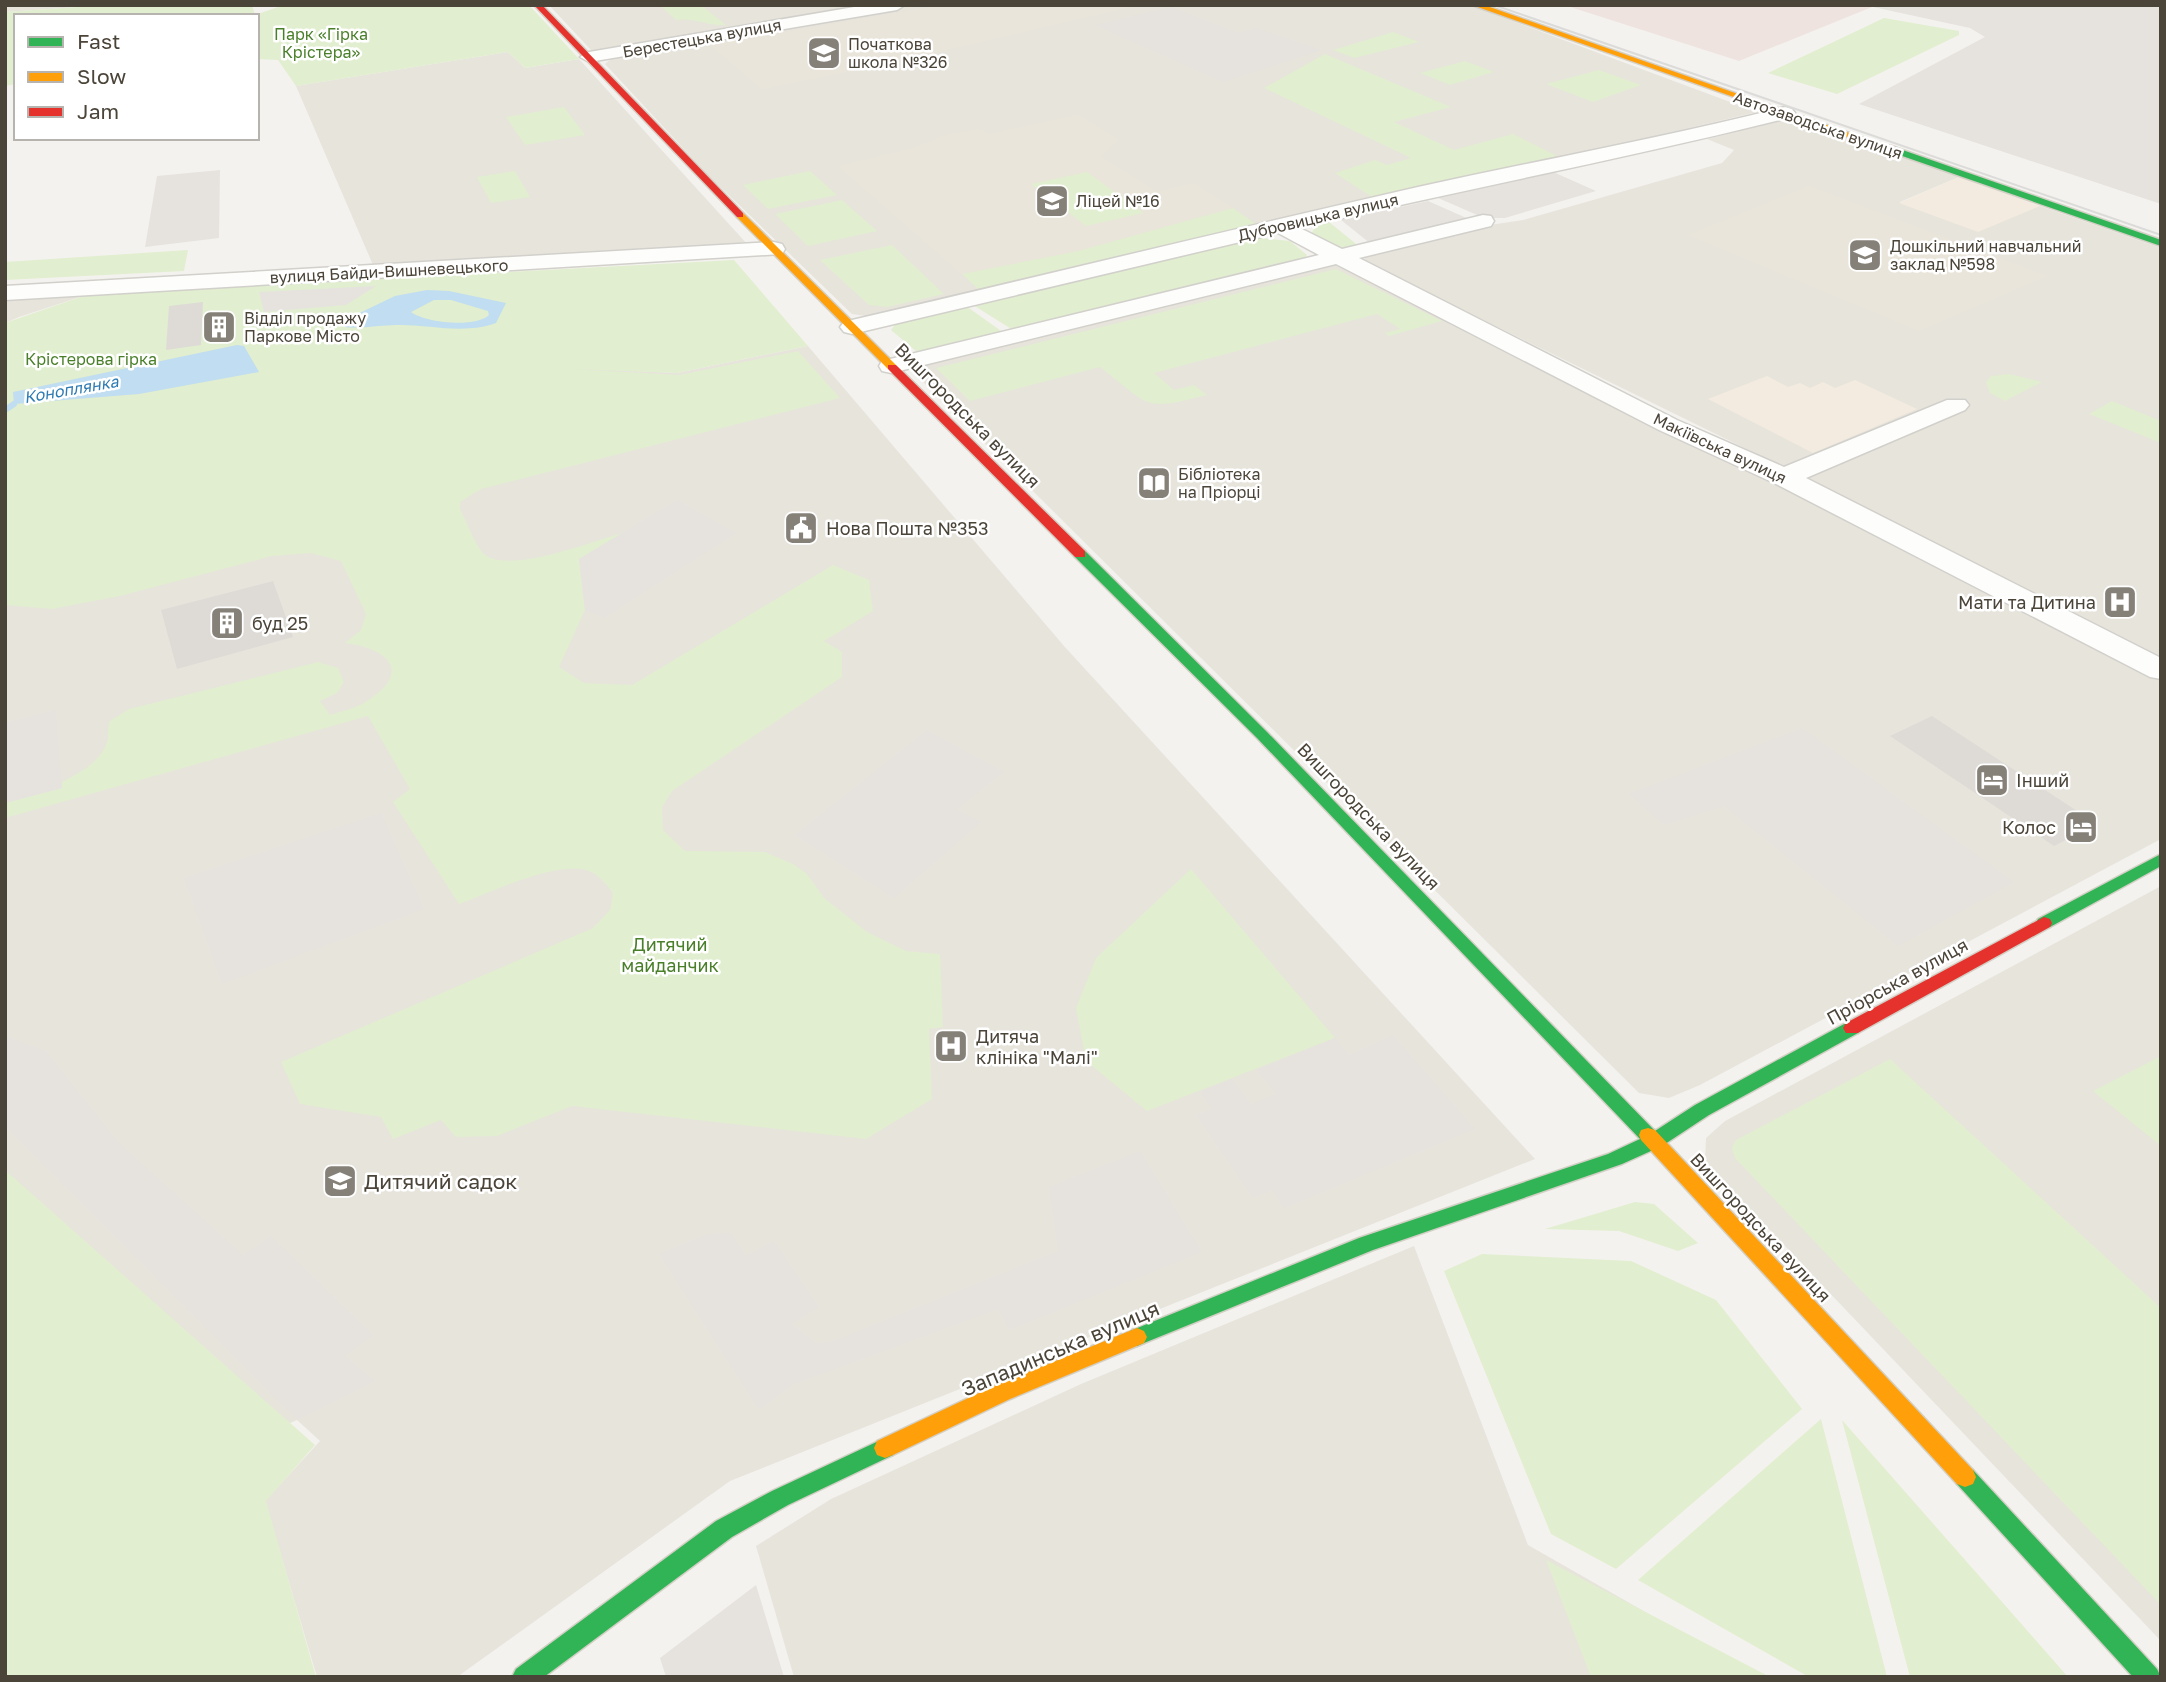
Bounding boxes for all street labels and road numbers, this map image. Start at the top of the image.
street label: Берестецька вулиця [621,14,783,62]
street label: Автозаводська вулиця [1731,87,1905,163]
street label: Дубровицька вулиця [1236,189,1400,245]
street label: вулиця Байди-Вишневецького [269,255,509,287]
street label: Вишгородська вулиця [891,338,1045,492]
street label: Макіївська вулиця [1650,408,1790,488]
street label: Вишгородська вулиця [1293,738,1445,894]
street label: Пріорська вулиця [1823,933,1971,1029]
street label: Вишгородська вулиця [1686,1148,1836,1306]
street label: Западинська вулиця [957,1294,1163,1402]

